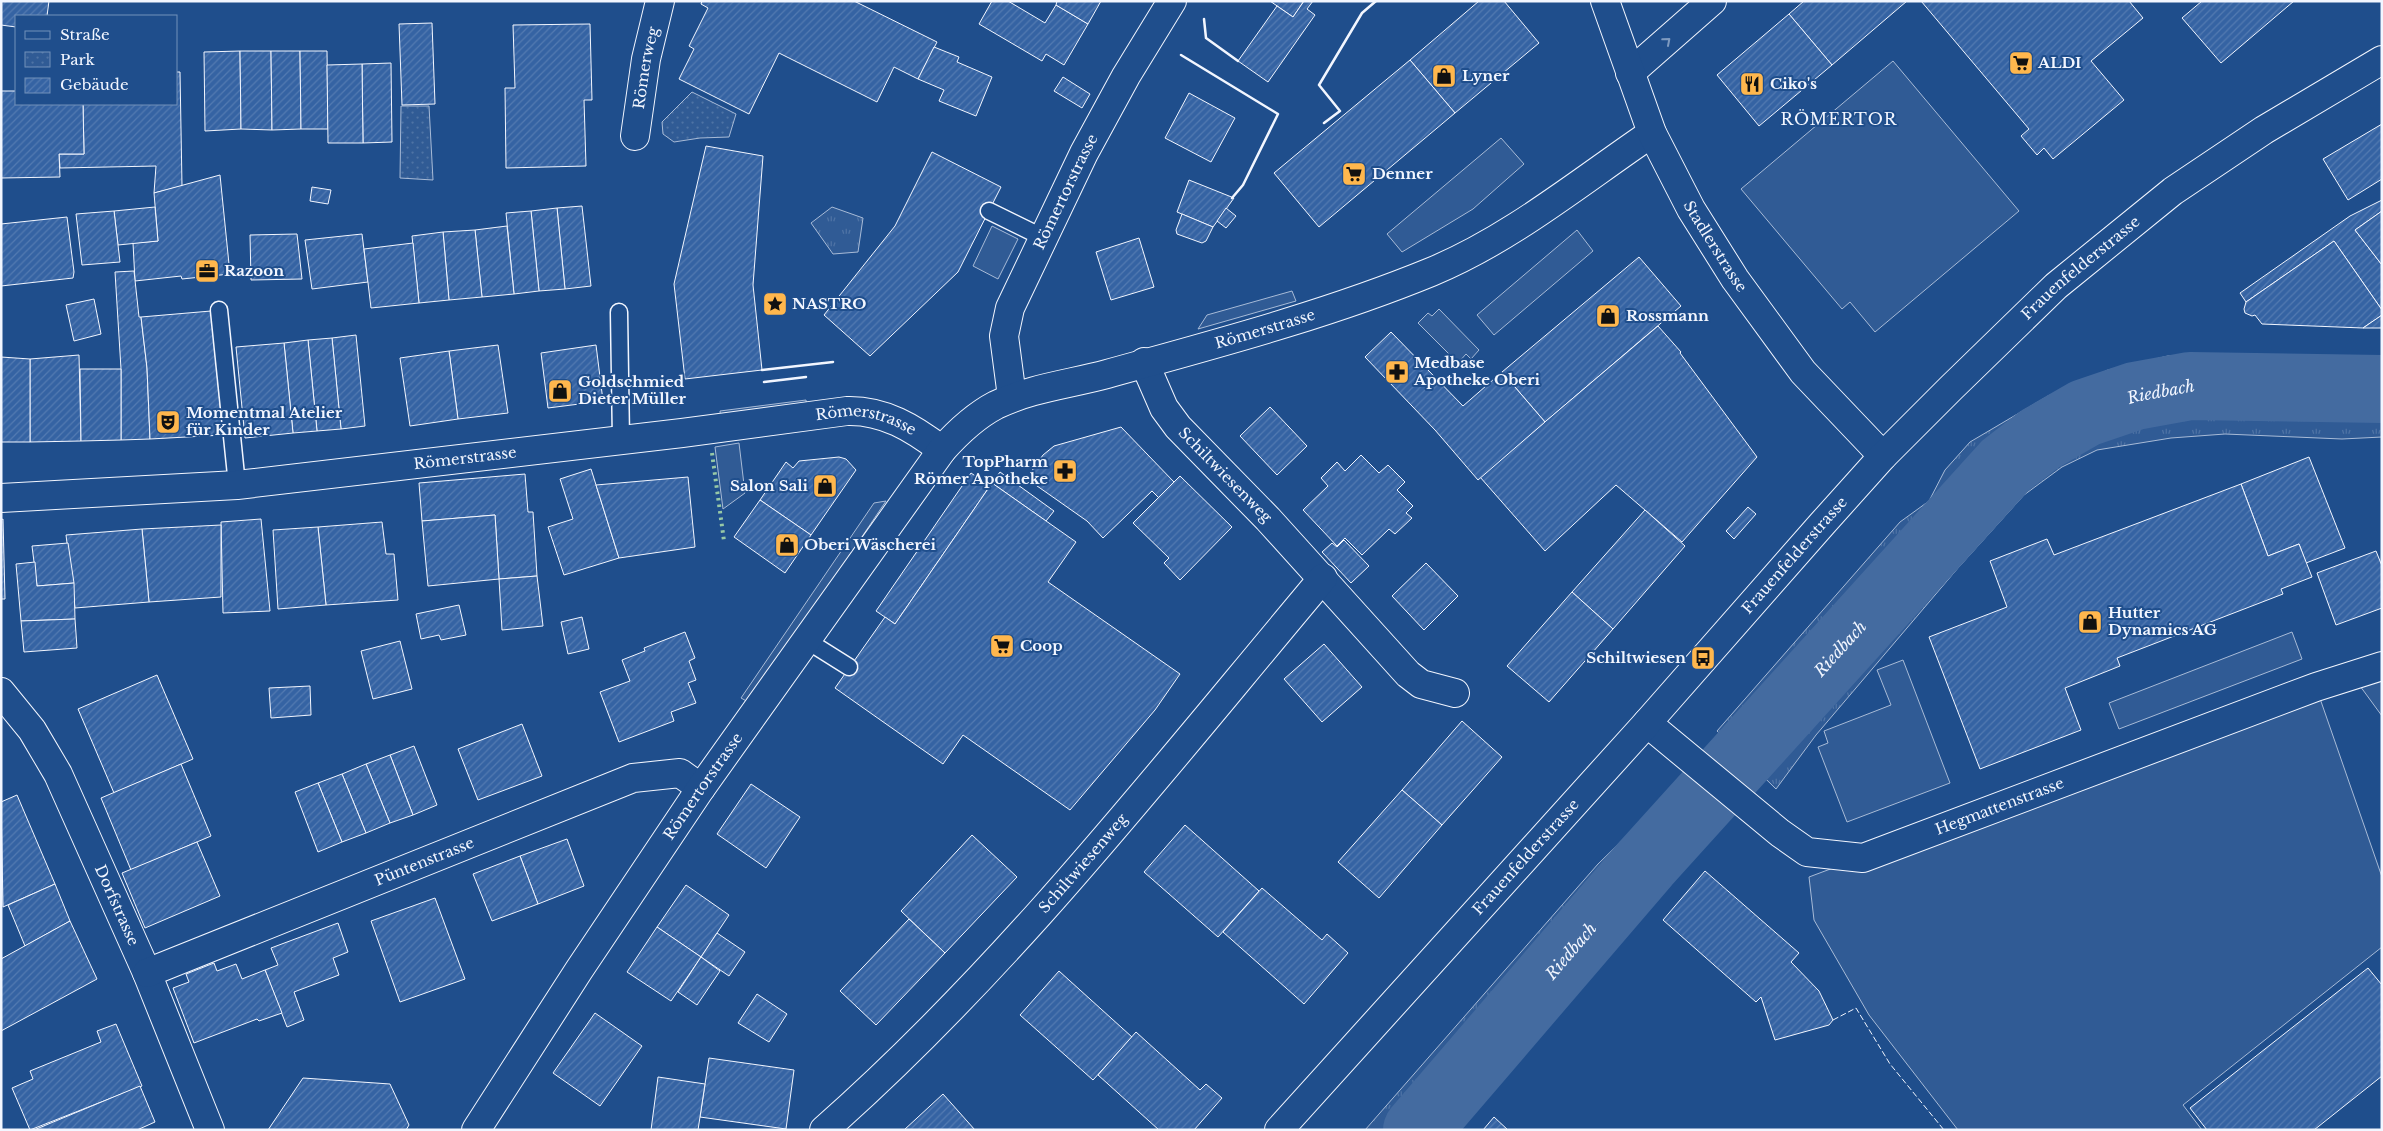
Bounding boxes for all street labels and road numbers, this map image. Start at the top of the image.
street label: Römerweg [629,24,663,110]
street label: Römertorstrasse [1029,130,1102,253]
street label: Stadlerstrasse [1679,197,1751,296]
street label: Frauenfelderstrasse [2017,212,2143,324]
street label: Römerstrasse [1213,305,1317,353]
street label: Römerstrasse [814,400,920,439]
street label: Schiltwiesenweg [1175,423,1277,527]
street label: Römerstrasse [413,442,518,473]
street label: Frauenfelderstrasse [1737,493,1851,618]
street label: Römertorstrasse [659,729,746,843]
street label: Hegmattenstrasse [1932,773,2066,839]
street label: Frauenfelderstrasse [1468,795,1583,919]
street label: Schiltwiesenweg [1034,809,1132,917]
street label: Püntenstrasse [372,833,477,890]
street label: Dorfstrasse [91,862,144,949]

